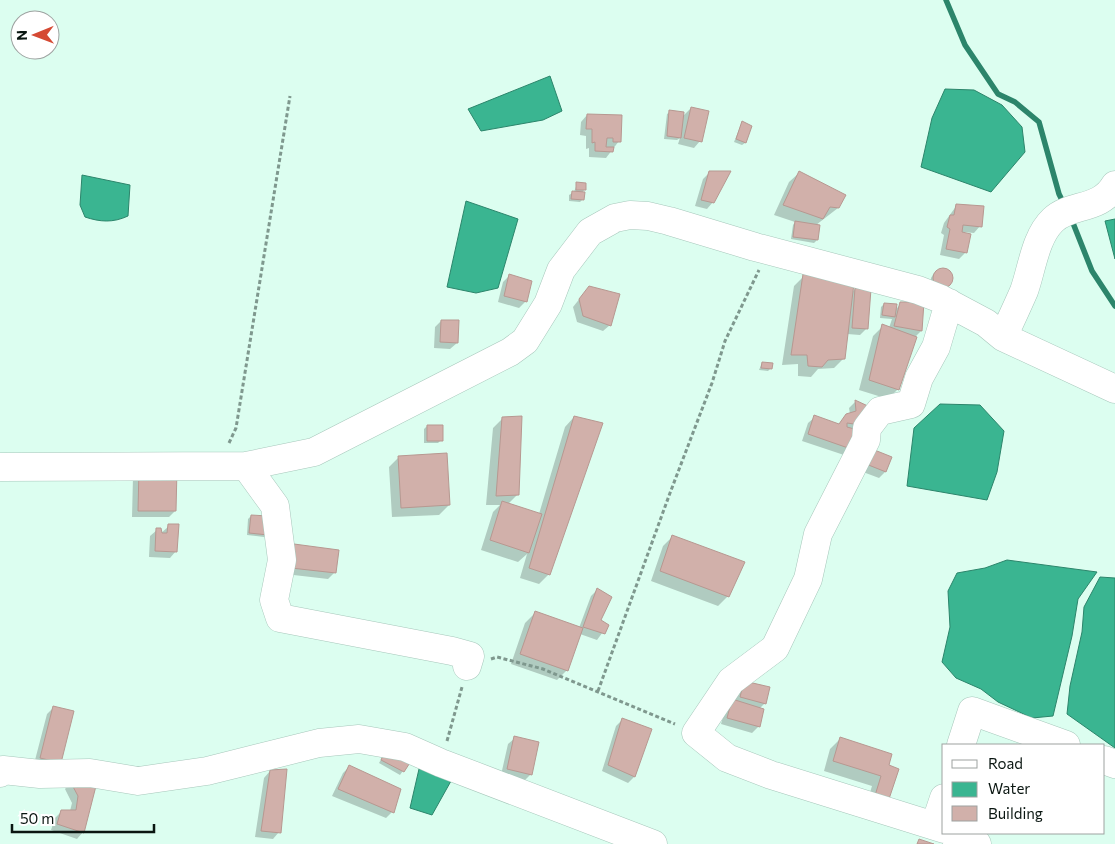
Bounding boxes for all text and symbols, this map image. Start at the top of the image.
north arrow [10,10,60,60]
text: N [13,30,30,41]
legend [942,744,1105,834]
text: Road [988,754,1023,772]
text: Water [988,779,1030,797]
scale bar [12,802,155,834]
text: Building [988,804,1043,822]
text: 50 m [20,809,54,827]

